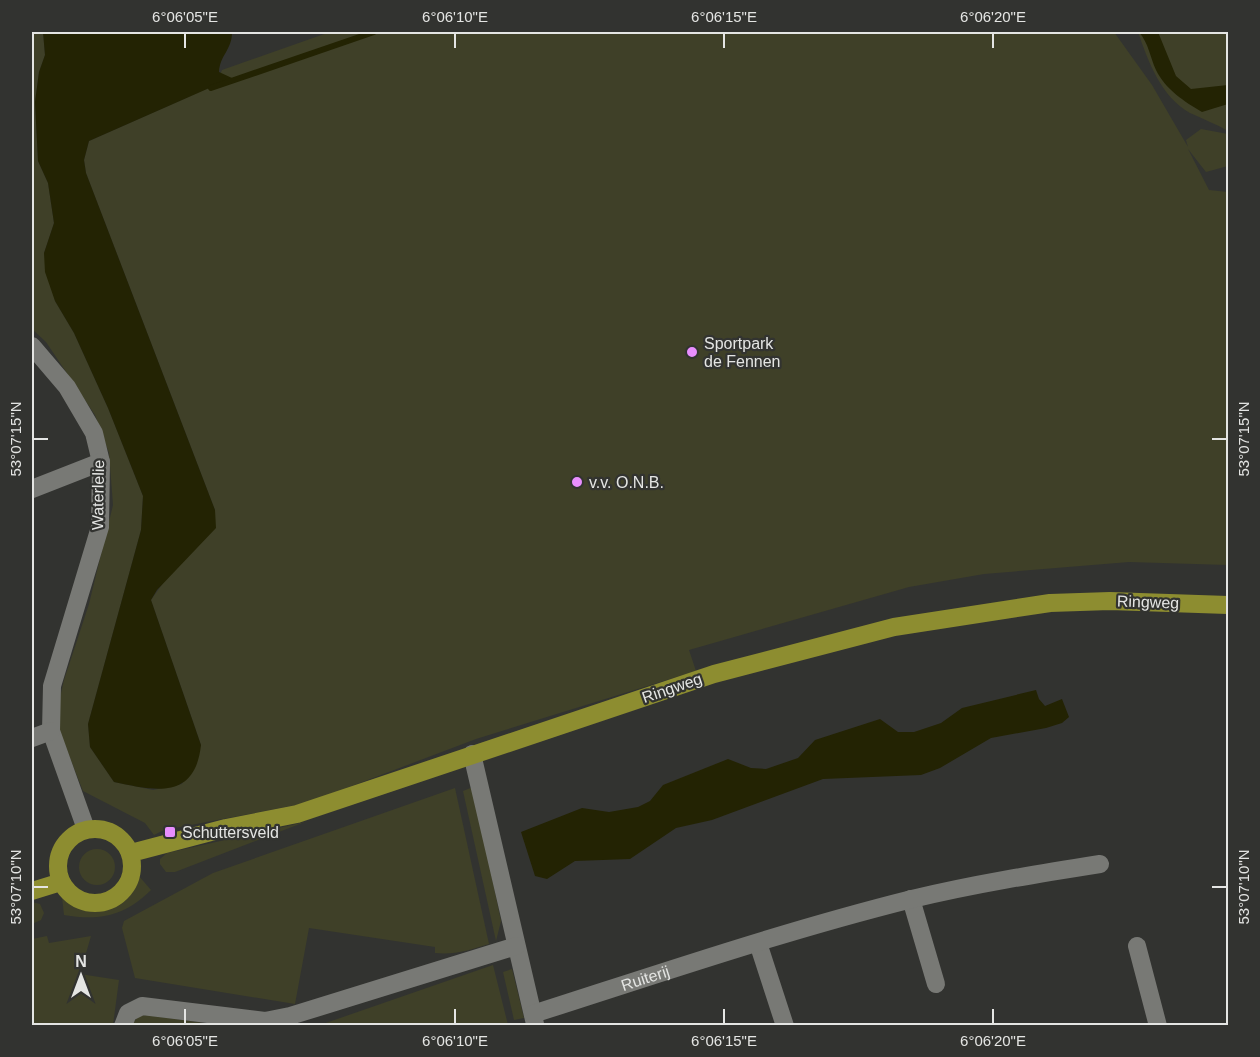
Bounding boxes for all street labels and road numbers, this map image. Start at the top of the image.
street label: Waterlelie [89,459,107,530]
street label: Ringweg [1117,592,1179,612]
street label: Ringweg [640,670,704,706]
street label: Ruiterij [619,962,671,994]

